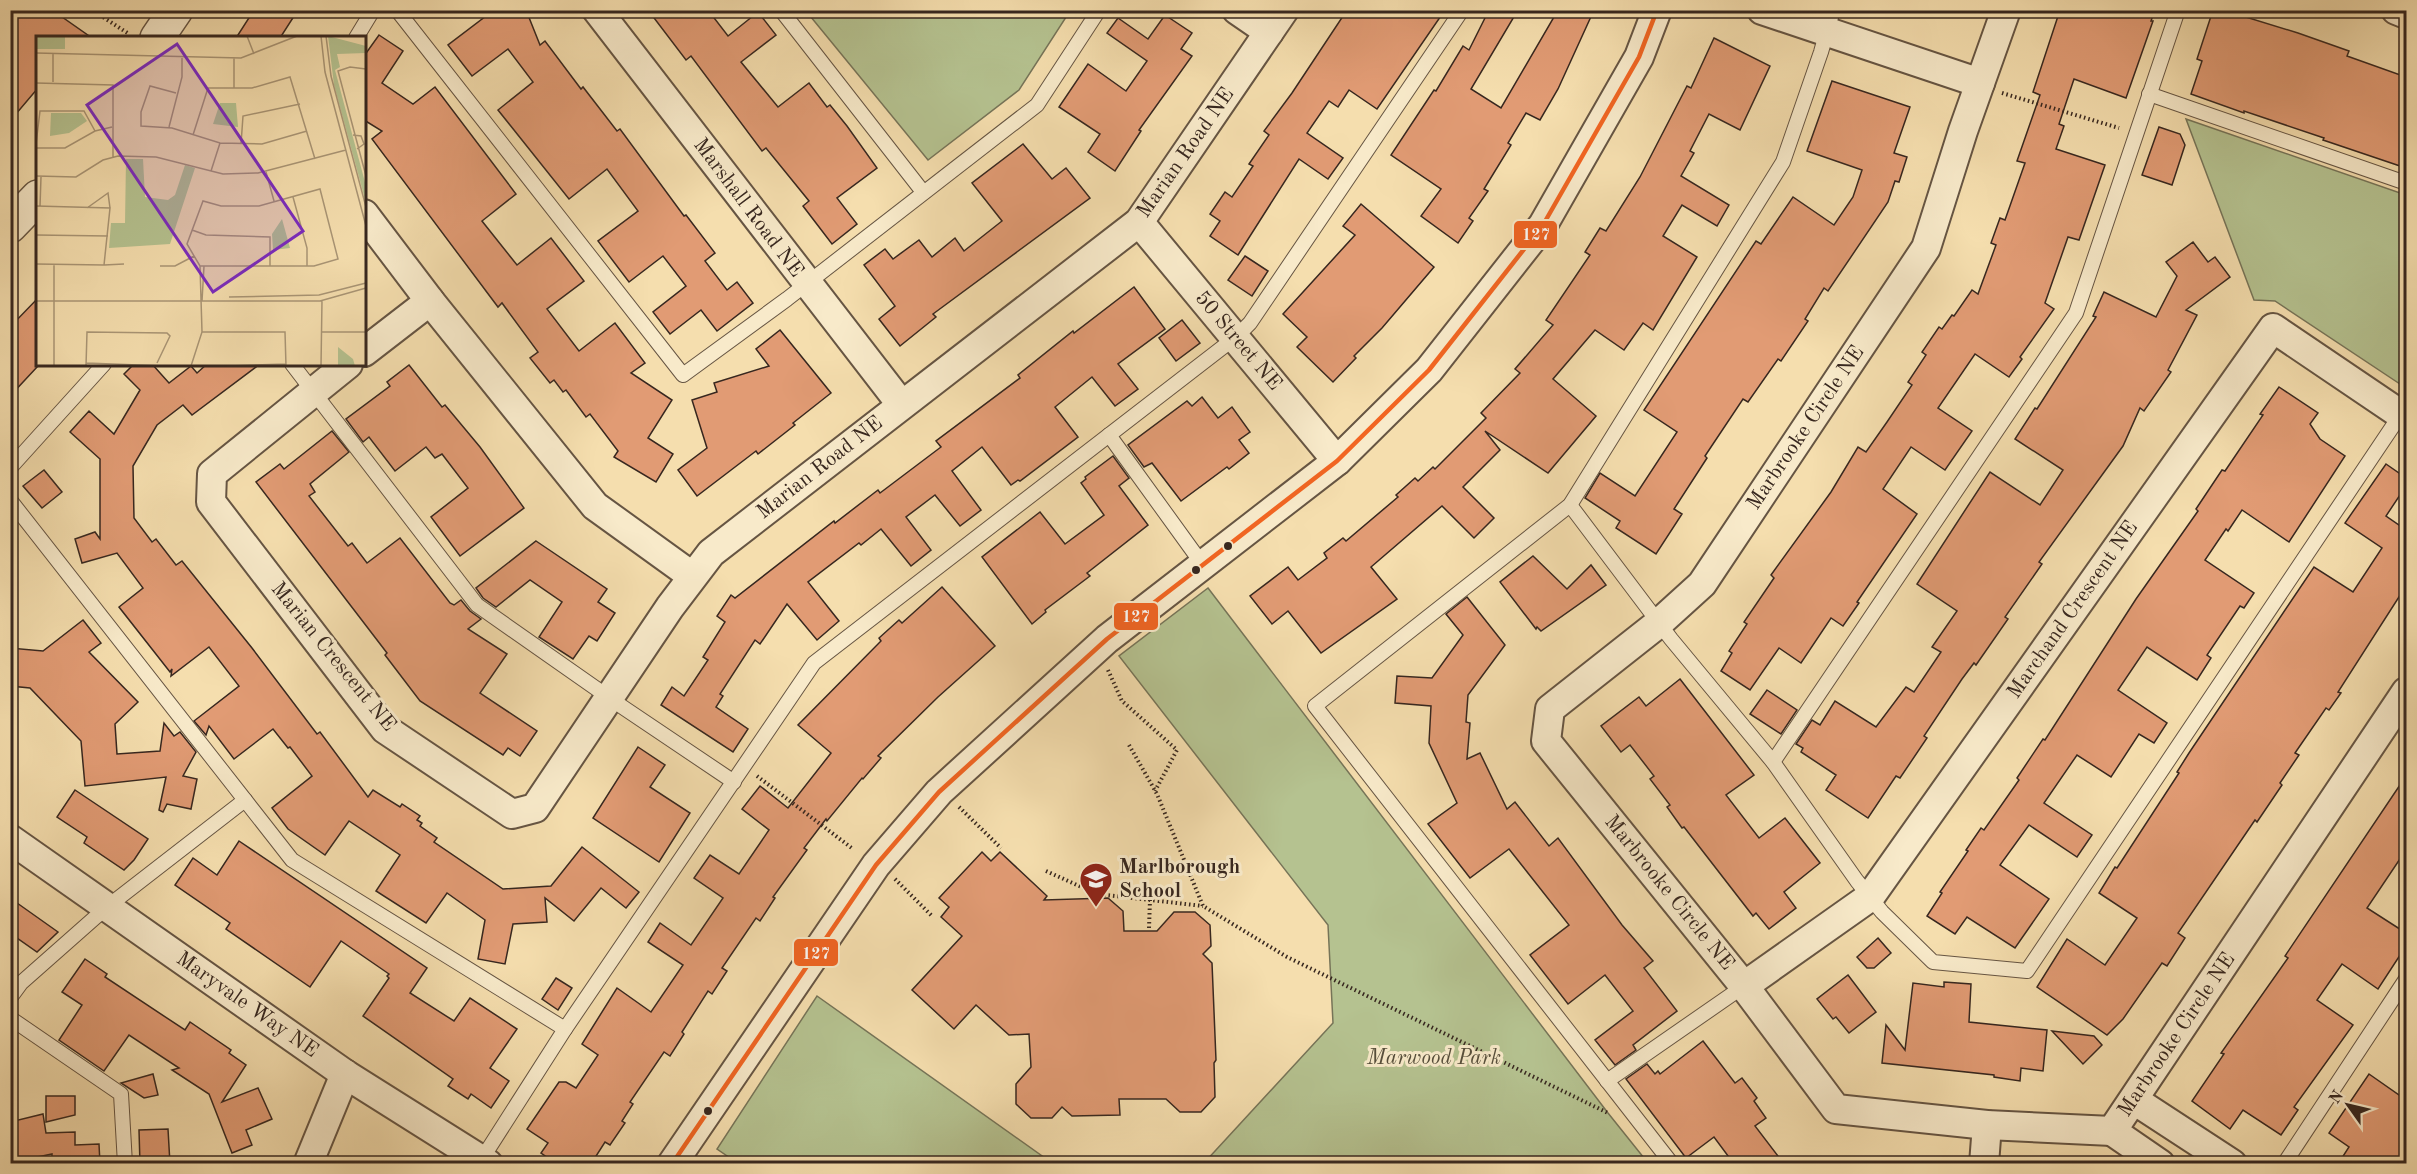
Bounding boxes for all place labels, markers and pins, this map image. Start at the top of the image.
unlabelled marker [1222,540,1234,552]
unlabelled marker [1190,564,1202,576]
place label: Marlborough School [1119,857,1240,902]
school or university icon: Marlborough School [1078,861,1114,908]
unlabelled marker [702,1105,714,1117]

